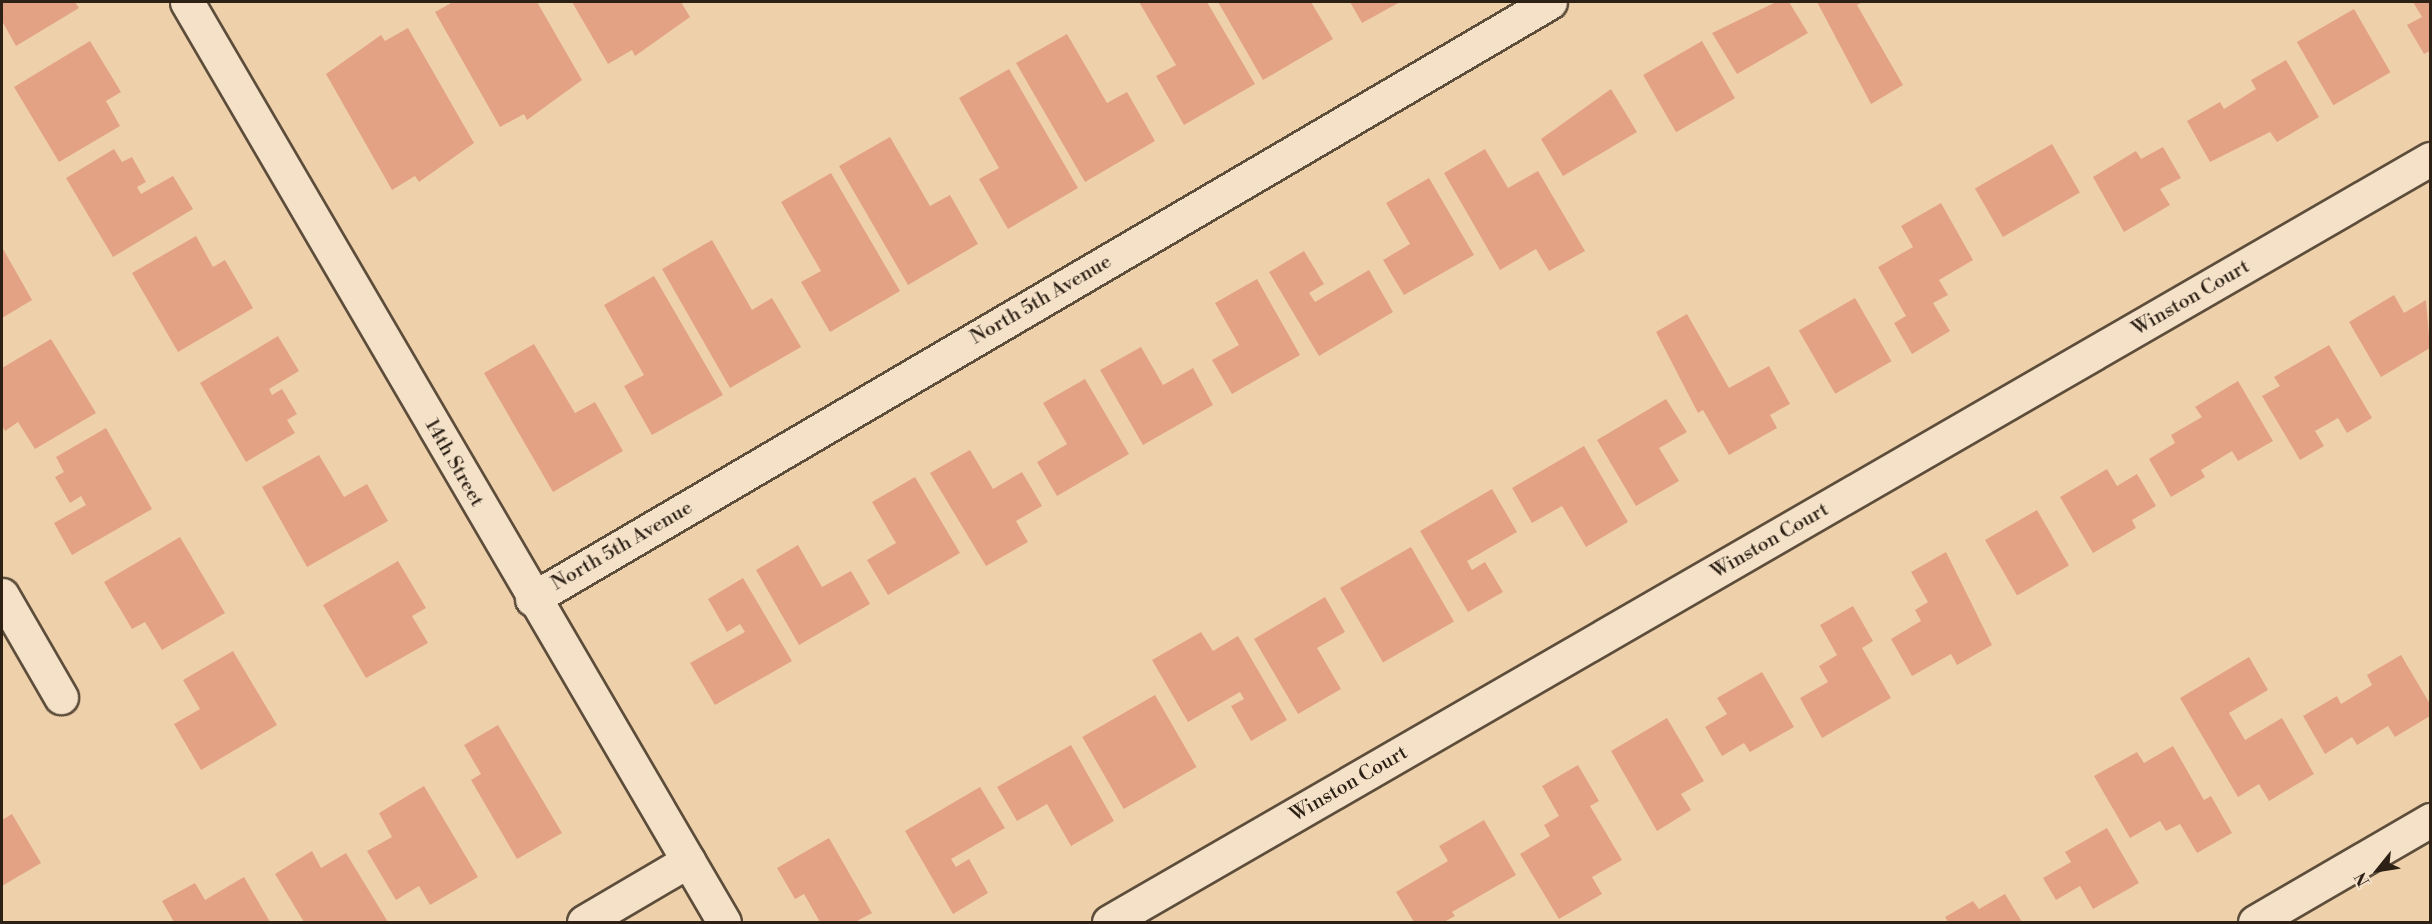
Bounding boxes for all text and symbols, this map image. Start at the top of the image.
street label: North 5th Avenue [966,250,1116,350]
street label: Winston Court [2128,255,2254,341]
street label: 14th Street [419,415,489,511]
street label: North 5th Avenue [547,496,697,596]
street label: Winston Court [1707,498,1833,584]
street label: Winston Court [1286,741,1412,827]
north arrow [2348,840,2408,900]
text: N [2351,869,2374,889]

